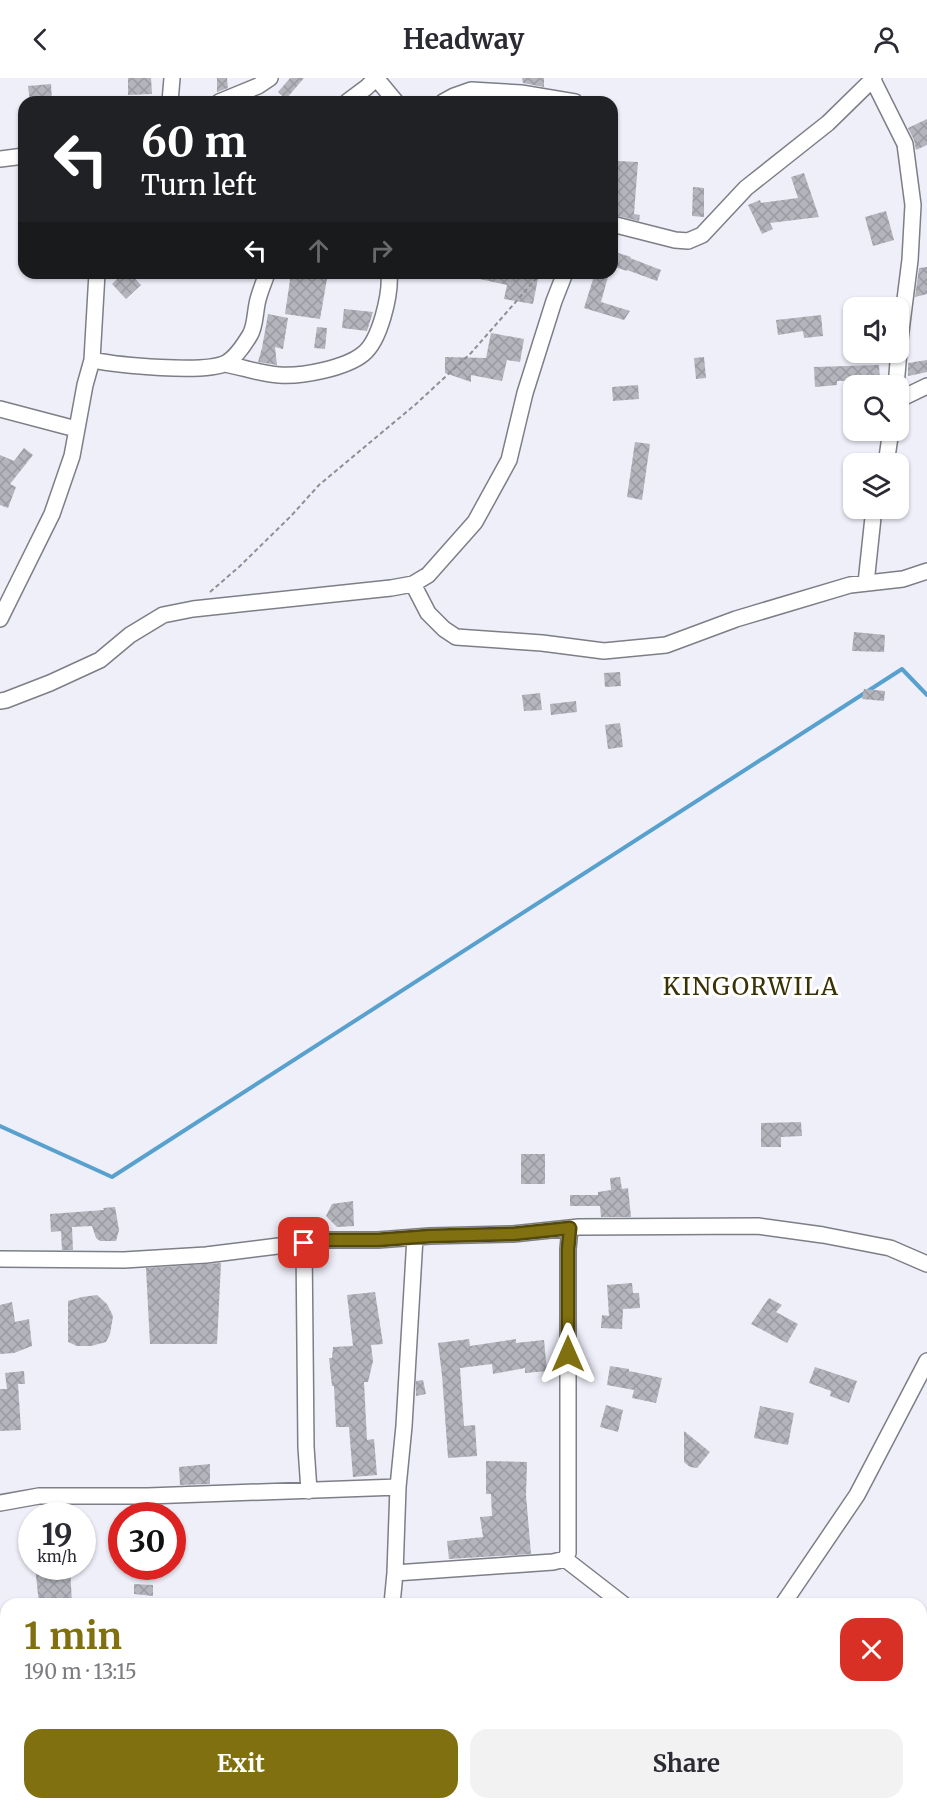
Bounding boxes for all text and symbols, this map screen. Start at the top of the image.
text: Headway [403,22,524,56]
icon: back [24,23,57,56]
icon: person [870,23,903,56]
text: 60 m [141,116,247,168]
icon: left [42,120,120,198]
text: Turn left [141,168,256,202]
icon: left [239,234,272,267]
icon: ahead [302,234,335,267]
icon: right [365,234,398,267]
map controls [843,297,909,519]
button: sound [843,297,909,363]
button: search [843,375,909,441]
button: layers [843,453,909,519]
district label: KINGORWILA [663,971,839,1002]
pin [278,1217,329,1268]
icon: arrive [287,1226,320,1259]
position arrow [536,1322,600,1386]
speed limit sign: 30 [108,1502,186,1580]
text: 19 [41,1515,73,1553]
text: km/h [37,1547,77,1566]
text: 1 min [24,1614,122,1659]
button: close [840,1618,903,1681]
text: 190 m · 13:15 [24,1659,137,1684]
button: Exit [24,1729,458,1798]
button: Share [470,1729,903,1798]

